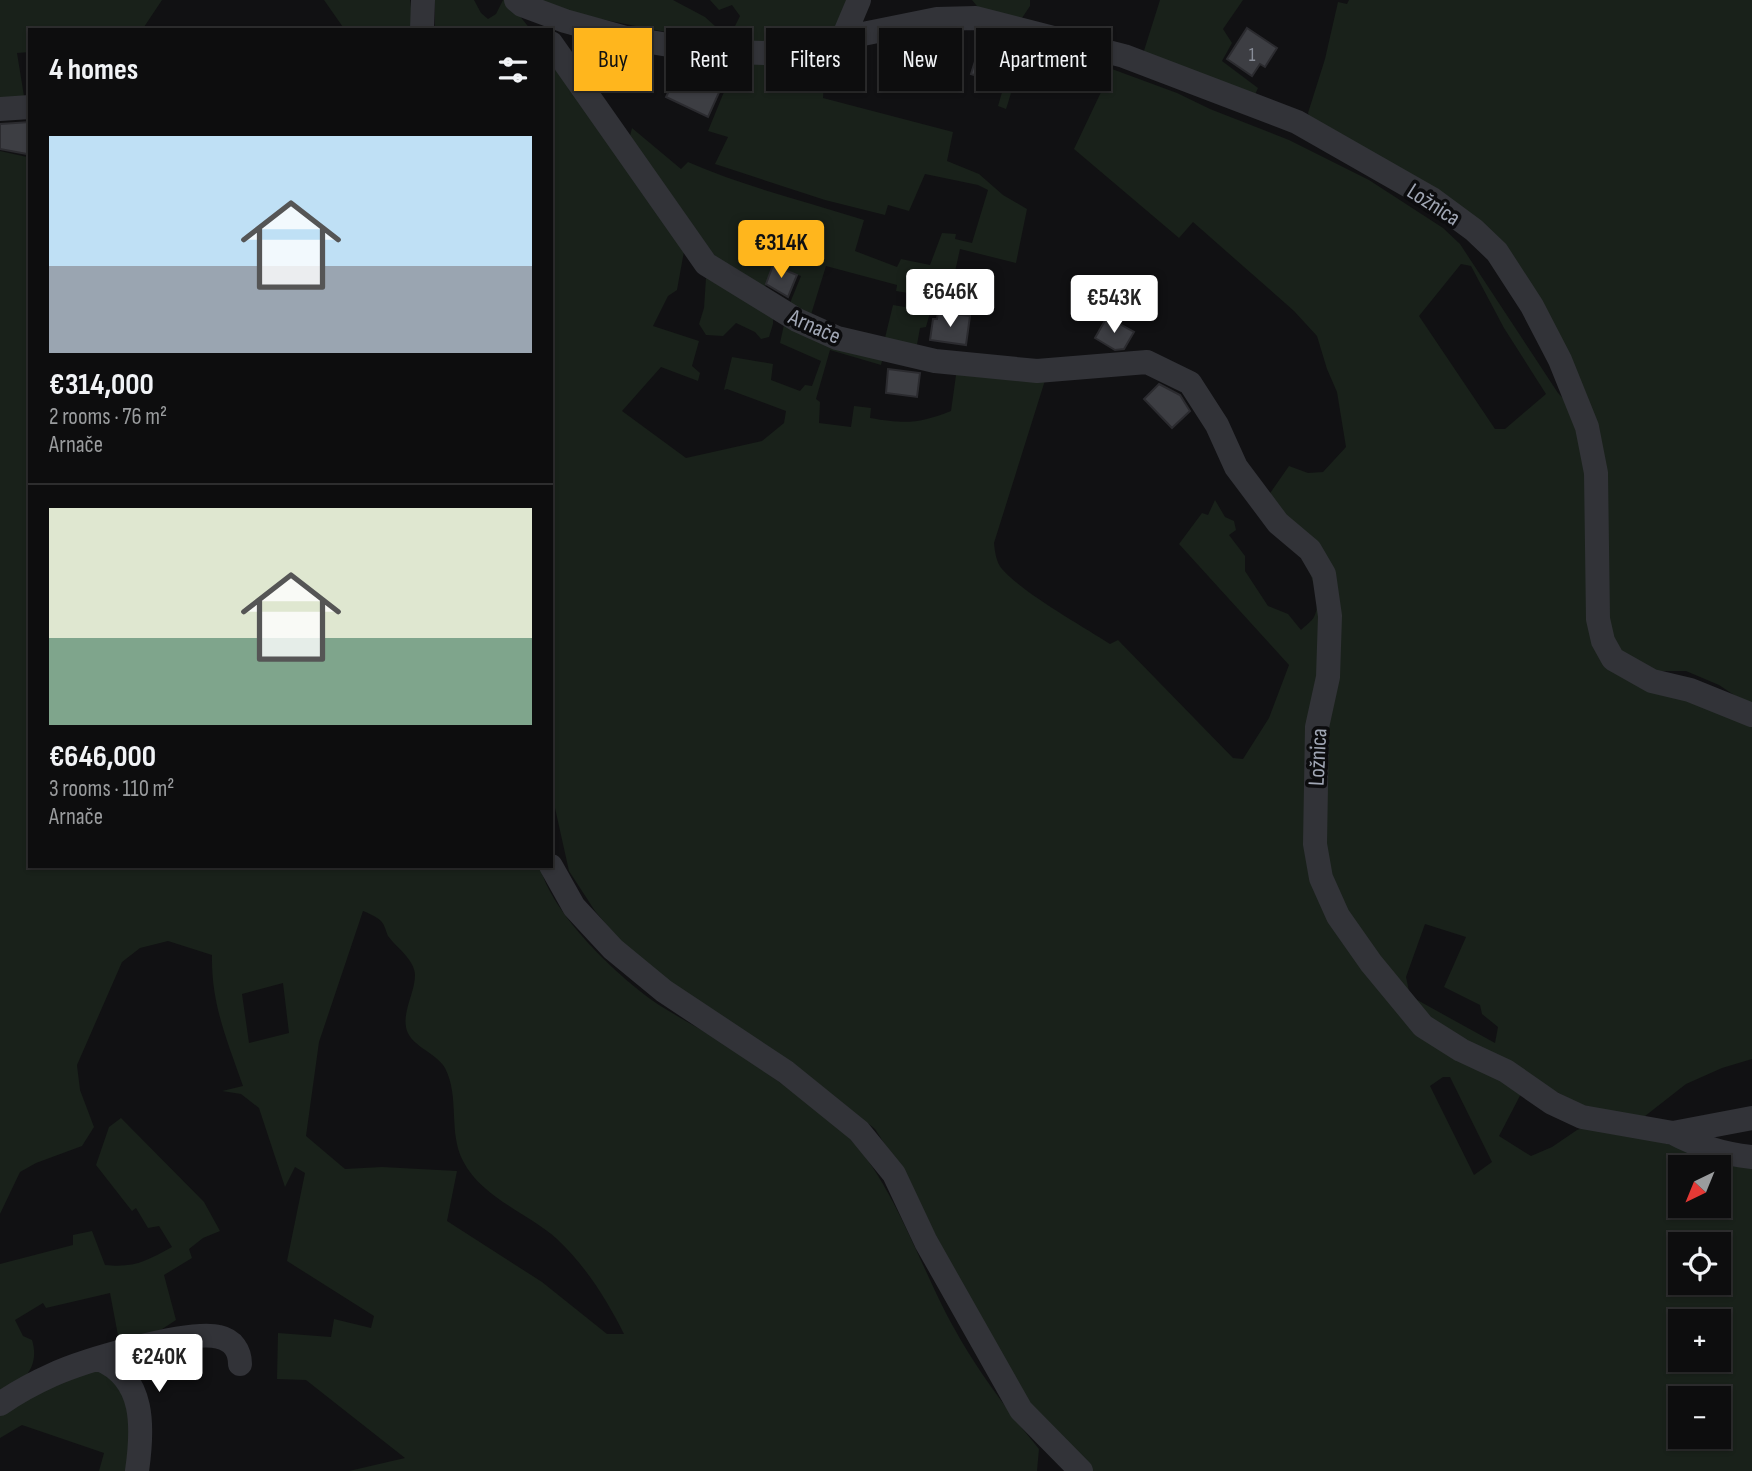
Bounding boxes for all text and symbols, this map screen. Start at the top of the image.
chip: Buy [574,28,652,91]
chip: Rent [666,28,752,91]
chip: Filters [766,28,865,91]
chip: New [879,28,962,91]
chip: Apartment [976,28,1111,91]
house number: 1 [1249,44,1256,67]
icon: filters [494,51,532,89]
text: 4 homes [49,52,138,88]
street label: Ložnica [1402,177,1465,232]
icon: home [228,182,354,308]
pin: €314K [732,220,830,280]
text: €314K [754,229,808,257]
pin: €646K [901,270,999,329]
pin: €543K [1065,276,1163,335]
text: €646K [922,278,978,306]
text: €543K [1087,284,1141,312]
street label: Arnače [783,303,845,351]
text: €314,000 [49,367,154,403]
text: 2 rooms · 76 m² [49,403,167,431]
text: Arnače [49,431,103,459]
icon: home [228,554,354,680]
street label: Ložnica [1303,727,1333,787]
text: €646,000 [49,739,156,775]
text: 3 rooms · 110 m² [49,775,174,803]
text: Arnače [49,803,103,831]
north arrow [1668,1155,1731,1218]
map controls [1668,1155,1731,1449]
button: locate [1668,1232,1731,1295]
button: + [1668,1309,1731,1372]
pin: €240K [110,1334,208,1394]
text: €240K [131,1343,187,1371]
button: − [1668,1386,1731,1449]

